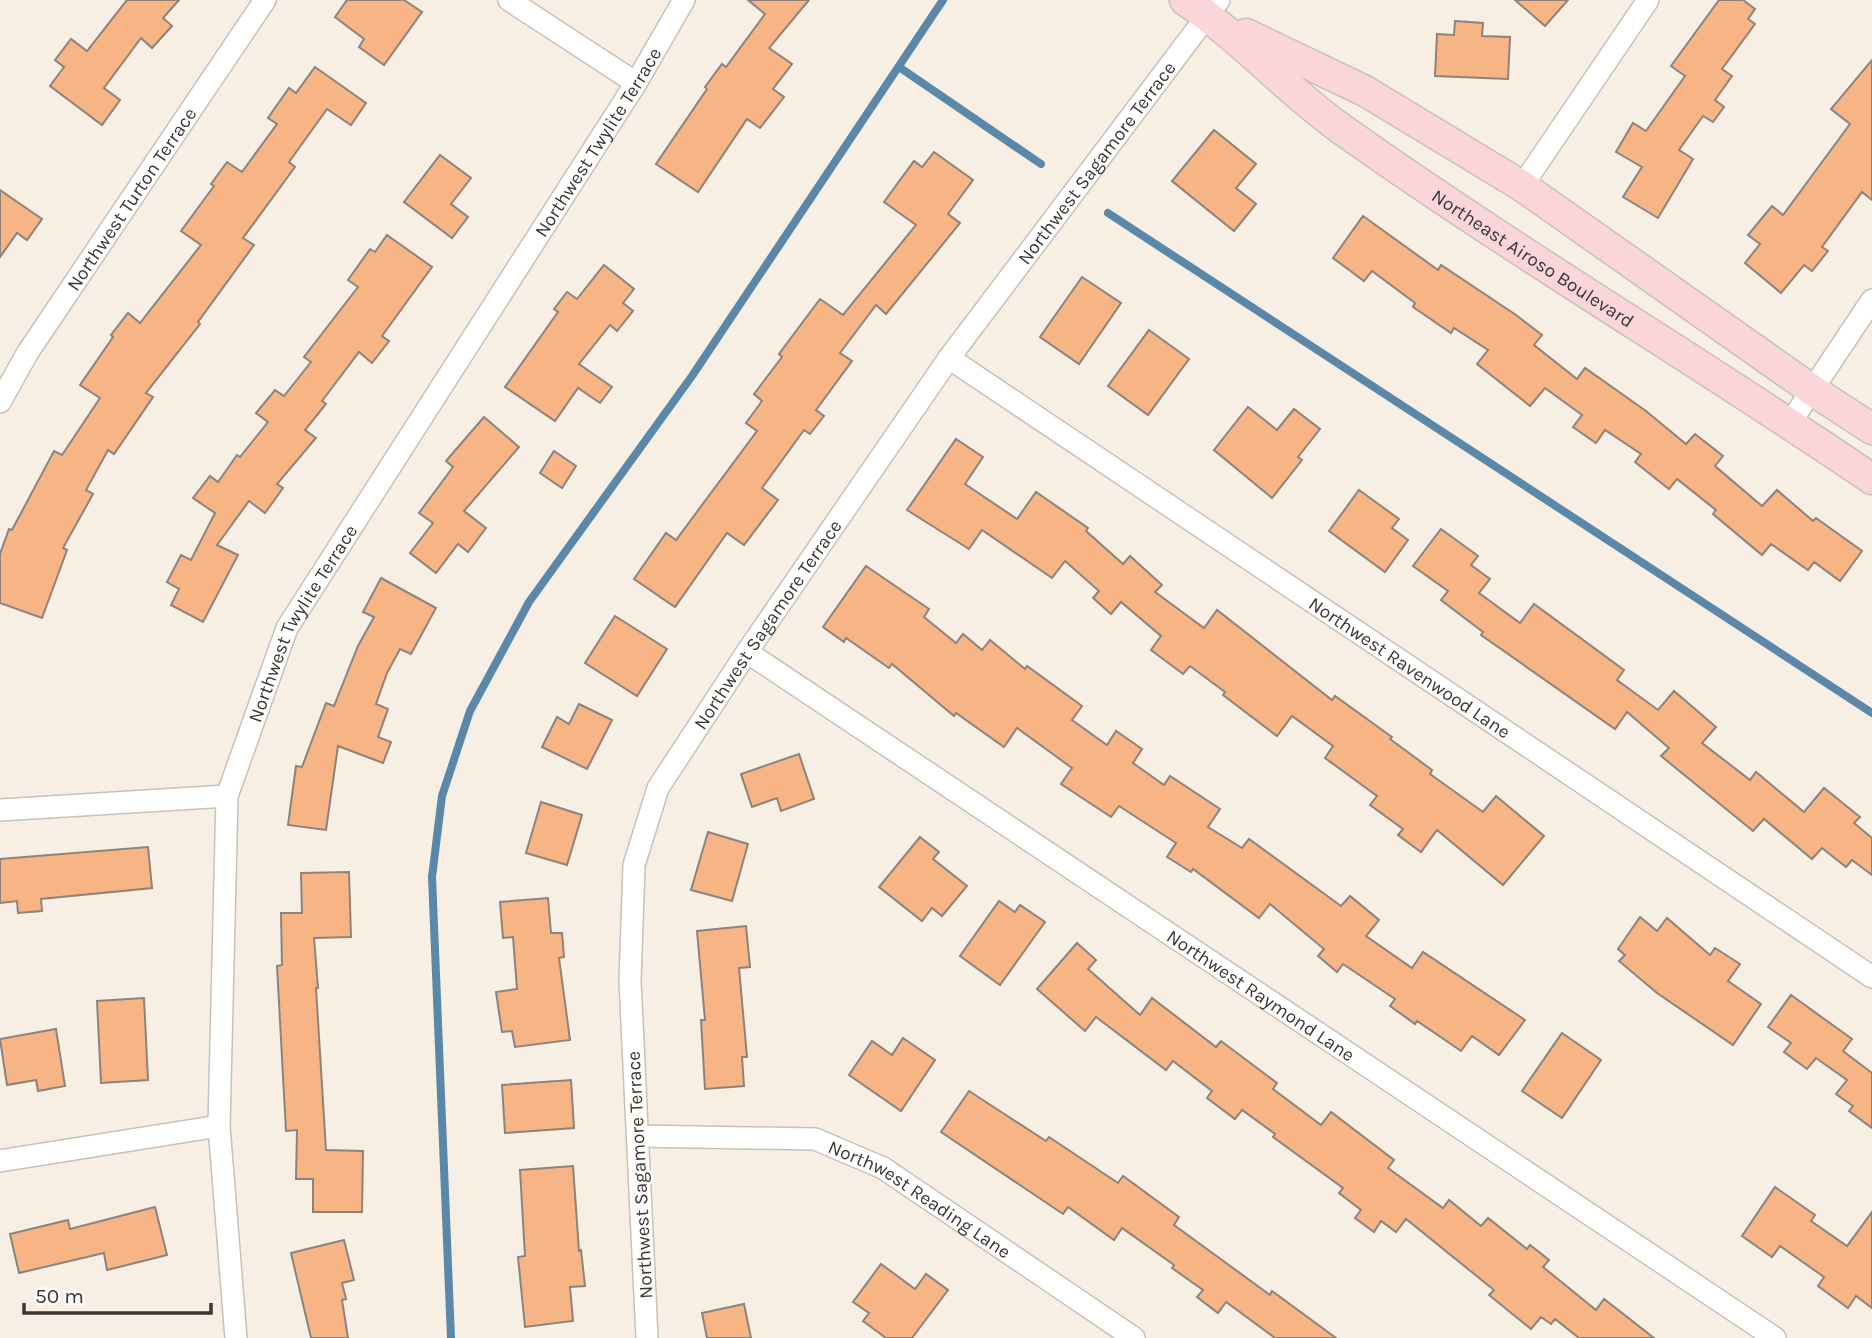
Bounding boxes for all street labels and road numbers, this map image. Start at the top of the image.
street label: Northwest Twylite Terrace [530,44,666,241]
street label: Northwest Sagamore Terrace [1014,58,1181,269]
street label: Northwest Turton Terrace [63,104,201,295]
street label: Northeast Airoso Boulevard [1428,185,1638,333]
street label: Northwest Sagamore Terrace [689,516,847,734]
street label: Northwest Twylite Terrace [244,521,362,725]
street label: Northwest Ravenwood Lane [1304,593,1514,743]
street label: Northwest Raymond Lane [1162,925,1359,1066]
street label: Northwest Sagamore Terrace [623,1051,657,1299]
street label: Northwest Reading Lane [825,1136,1015,1263]

